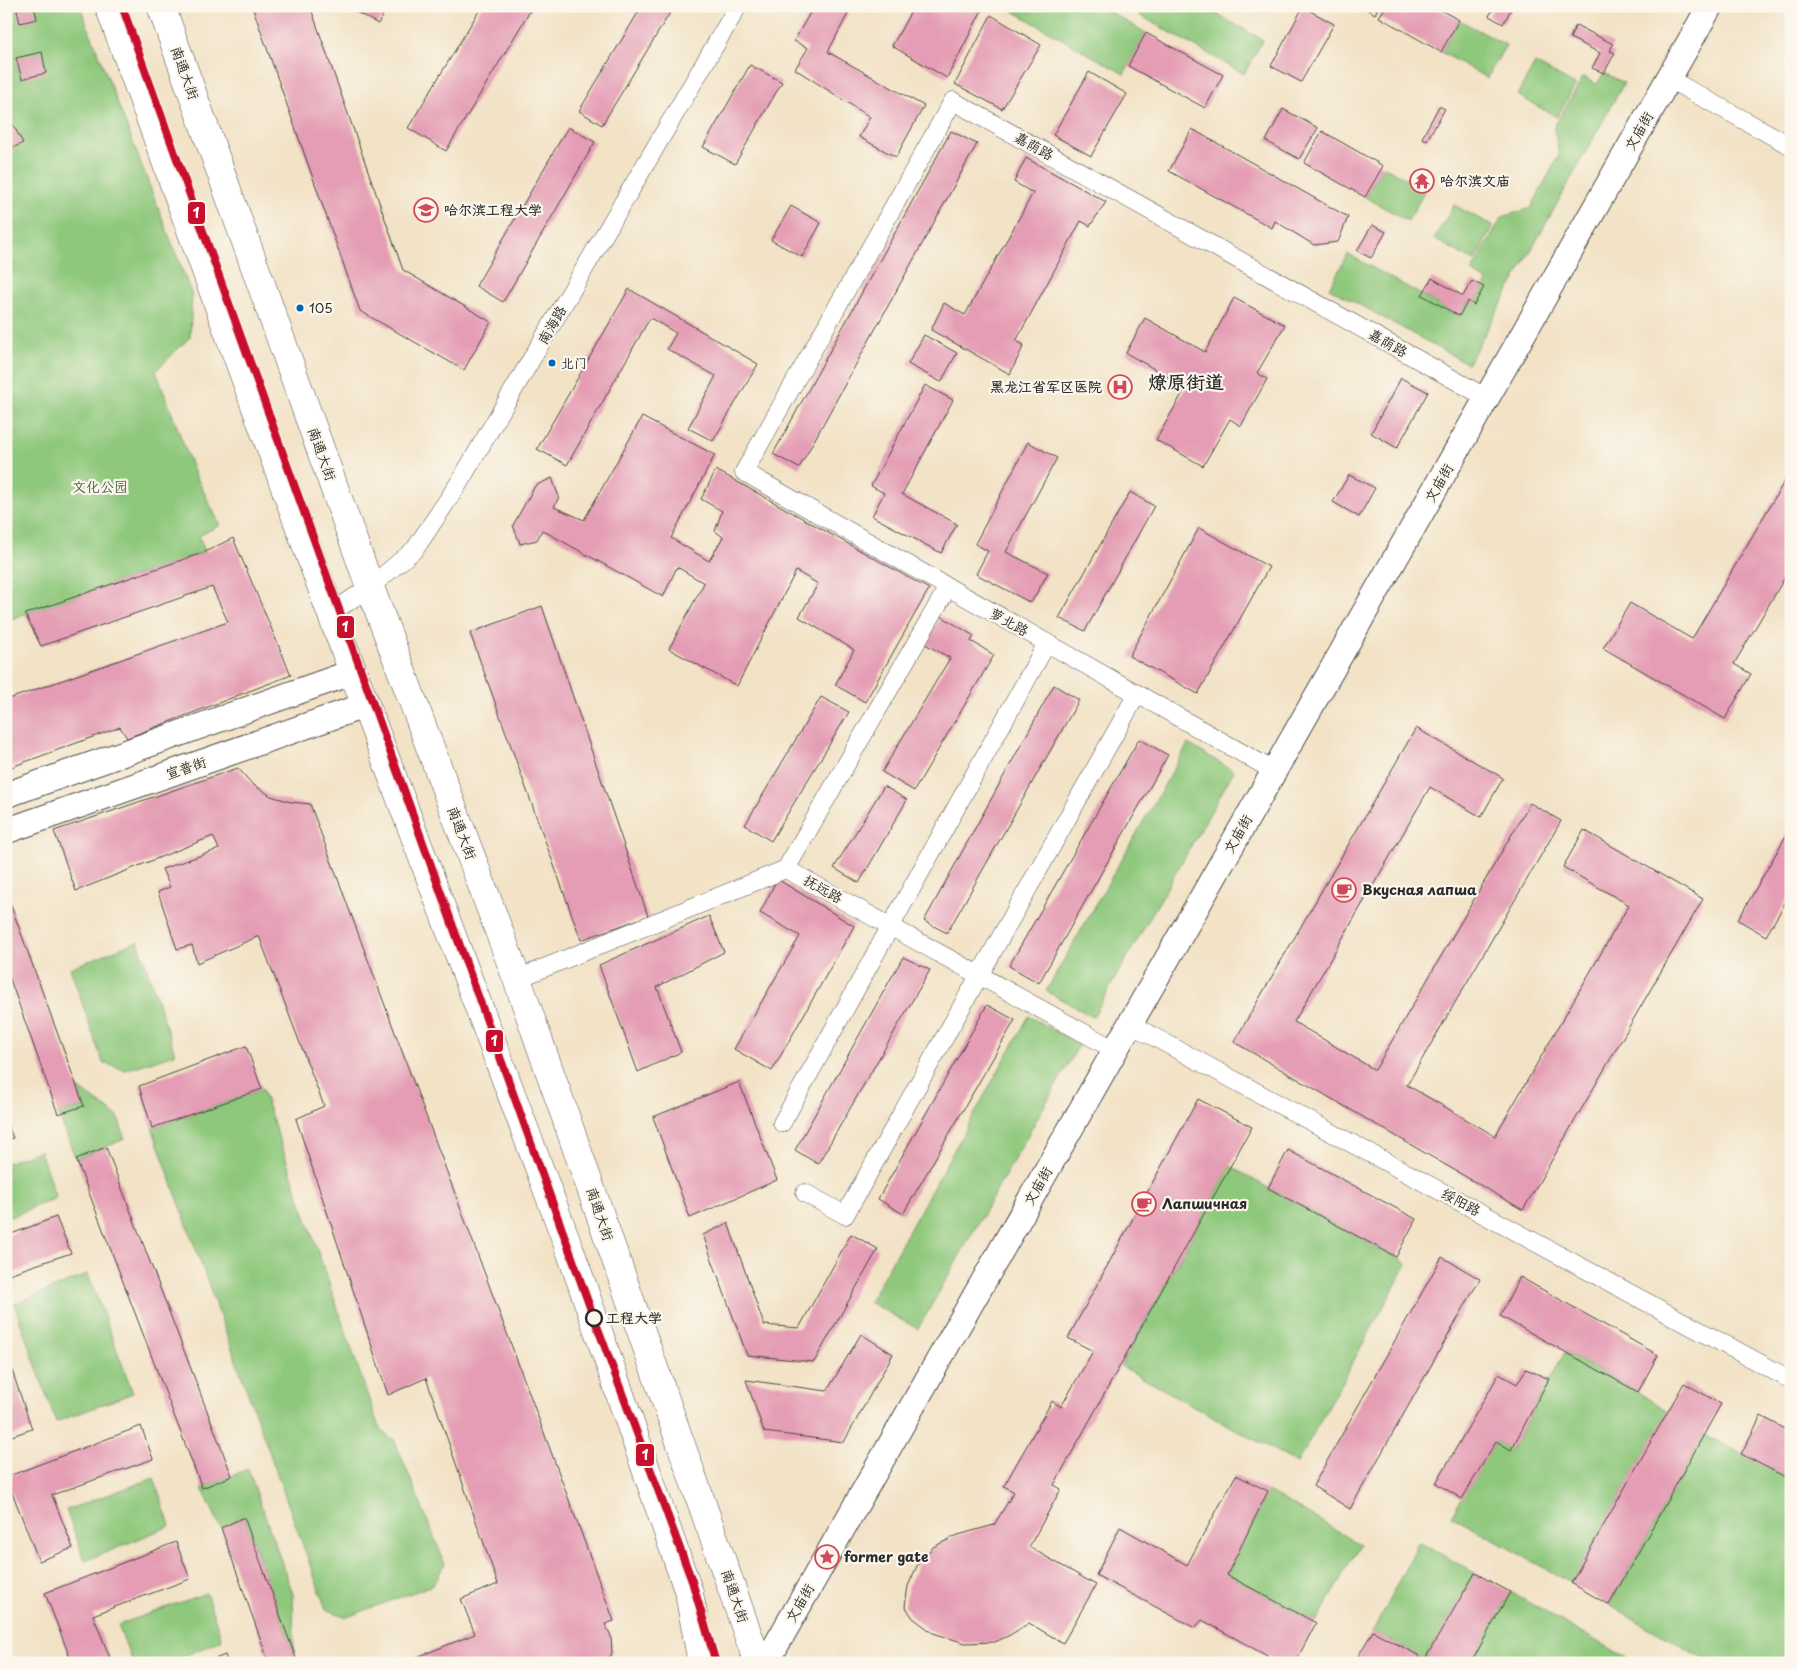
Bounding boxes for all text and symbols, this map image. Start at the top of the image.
street label: 南通大街 [166,43,205,103]
street label: 文庙街 [1619,107,1658,154]
street label: 嘉荫路 [1011,126,1058,165]
temple icon: 哈尔滨文庙 [1409,168,1435,194]
place label: 哈尔滨文庙 [1440,170,1510,191]
school or university icon: 哈尔滨工程大学 [413,197,439,223]
place label: 哈尔滨工程大学 [444,199,542,220]
line badge: 1 [187,201,206,225]
text: 1 [193,202,200,223]
place label: 105 [309,298,333,317]
street label: 南海路 [532,301,571,348]
marker: 105 [295,303,305,313]
street label: 嘉荫路 [1365,323,1412,362]
place label: 北门 [561,353,587,372]
marker: 北门 [547,358,557,368]
district label: 燎原街道 [1148,367,1224,395]
hospital icon: 黑龙江省军区医院 [1107,374,1133,400]
place label: 黑龙江省军区医院 [990,376,1102,397]
street label: 南通大街 [303,424,342,484]
street label: 文庙街 [1419,459,1458,506]
park label: 文化公园 [72,476,128,497]
street label: 萝北路 [986,602,1033,641]
line badge: 1 [336,615,355,639]
text: 1 [342,616,349,637]
street label: 宣普街 [163,751,209,784]
street label: 南通大街 [443,803,482,863]
street label: 文庙街 [1218,810,1257,857]
street label: 抚远路 [800,869,847,908]
cafe icon: Вкусная лапша [1331,877,1357,903]
place label: Вкусная лапша [1362,879,1477,900]
line badge: 1 [485,1029,504,1053]
text: 1 [491,1030,498,1051]
street label: 文庙街 [1018,1162,1057,1209]
street label: 绥阳路 [1438,1182,1485,1221]
street label: 南通大街 [581,1184,620,1244]
cafe icon: Лапшичная [1131,1191,1157,1217]
place label: Лапшичная [1162,1193,1247,1214]
place label: 工程大学 [606,1307,662,1328]
marker: 工程大学 [585,1309,603,1327]
line badge: 1 [635,1443,655,1467]
text: 1 [642,1444,649,1465]
place icon: former gate [814,1544,840,1570]
place label: former gate [844,1546,929,1567]
street label: 南通大街 [716,1566,755,1626]
street label: 文庙街 [780,1579,819,1626]

